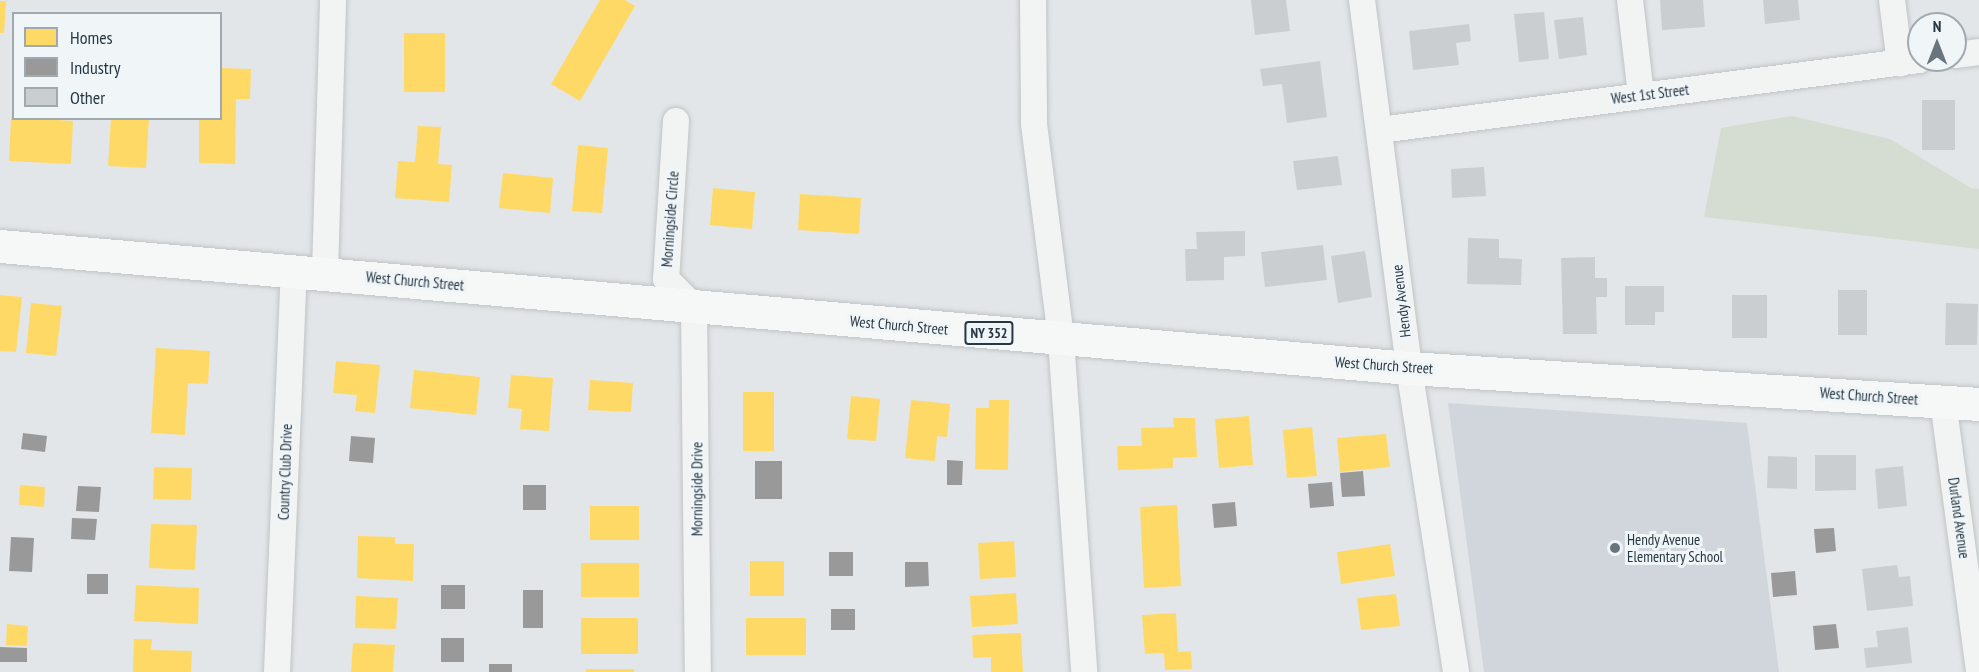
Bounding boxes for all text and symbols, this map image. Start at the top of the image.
legend [12,12,222,120]
north arrow [1907,12,1967,72]
text: N [1933,16,1941,36]
text: Homes [70,26,113,49]
text: Industry [70,56,120,79]
street label: West 1st Street [1610,80,1690,108]
text: Other [70,86,105,109]
street label: Morningside Circle [658,170,682,268]
street label: Hendy Avenue [1388,263,1414,339]
street label: West Church Street [365,268,465,294]
street label: West Church Street [849,312,949,338]
road number: NY 352 [964,322,1014,344]
street label: West Church Street [1334,353,1434,377]
street label: West Church Street [1819,384,1919,408]
street label: Country Club Drive [274,423,296,521]
street label: Morningside Drive [688,442,706,536]
street label: Durland Avenue [1944,476,1974,560]
place label: Hendy Avenue Elementary School [1627,530,1724,565]
marker: Hendy Avenue Elementary School [1608,541,1622,555]

